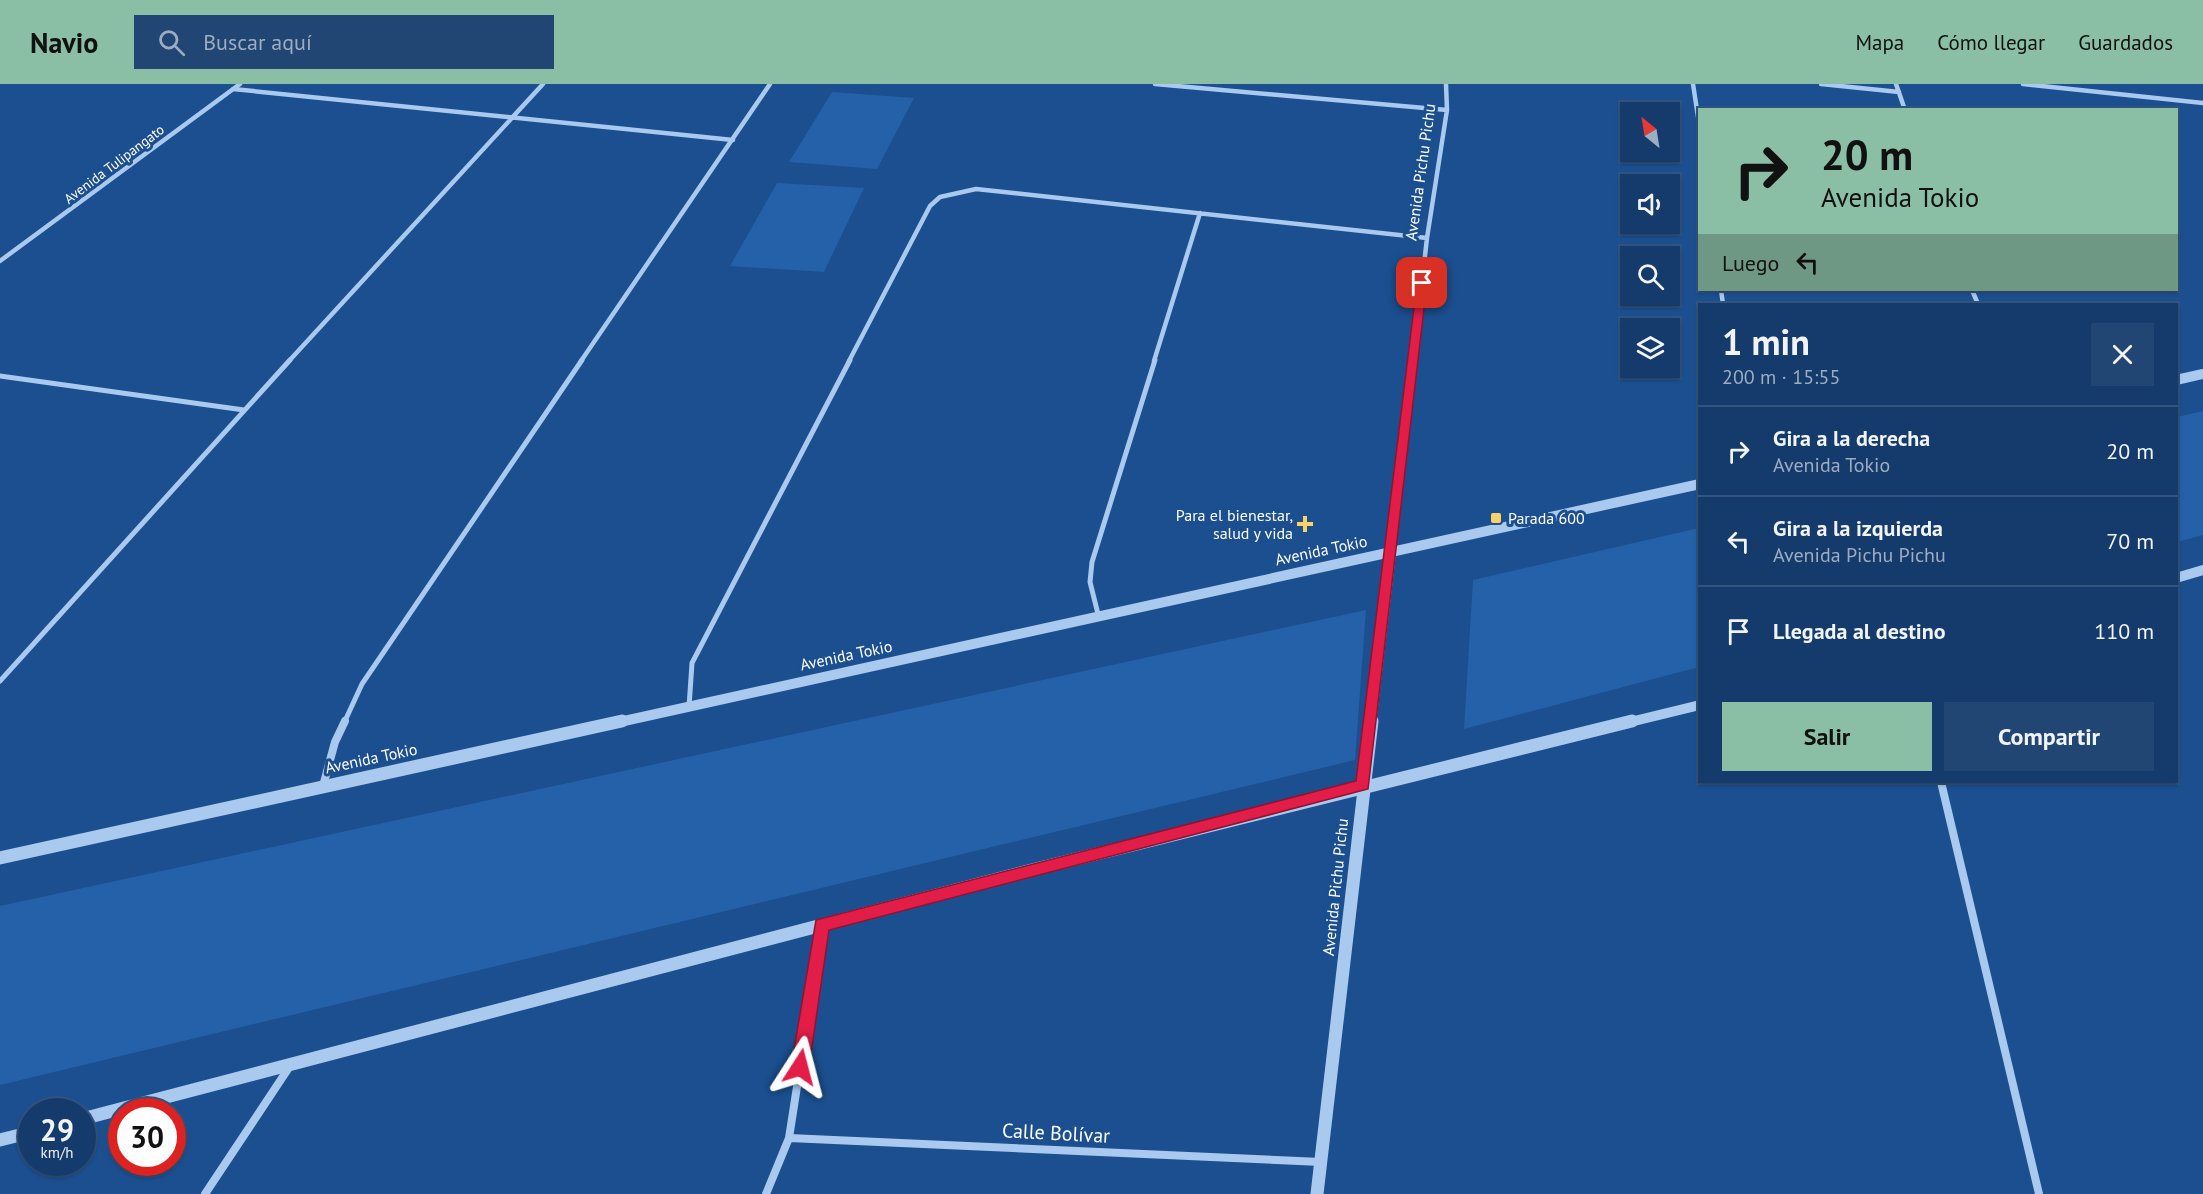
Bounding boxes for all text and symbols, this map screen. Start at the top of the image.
search box [134,15,554,69]
text: Navio [30,24,98,61]
icon: search [155,26,188,59]
text: Buscar aquí [203,28,312,56]
text: Mapa [1855,29,1904,56]
text: Cómo llegar [1937,29,2045,56]
text: Guardados [2078,29,2173,56]
street label: Avenida Pichu Pichu [1400,102,1440,242]
north arrow [1620,102,1680,162]
map controls [1620,102,1680,378]
street label: Avenida Tulipangato [60,120,168,208]
text: 20 m [1821,127,1913,182]
icon: right [1722,132,1800,210]
button: sound [1620,174,1680,234]
text: Avenida Tokio [1821,180,1979,214]
button: search [1620,246,1680,306]
icon: left [1791,246,1824,279]
text: Luego [1722,249,1779,277]
pin [1396,257,1447,308]
icon: arrive [1405,266,1438,299]
button: layers [1620,318,1680,378]
text: 1 min [1722,318,1810,365]
button: close [2091,323,2154,386]
text: 200 m · 15:55 [1722,364,1840,390]
text: Gira a la derecha [1773,424,1930,452]
icon: right [1722,435,1755,468]
text: 20 m [2106,437,2154,465]
text: Avenida Tokio [1773,452,1890,478]
place label: Para el bienestar, salud y vida [1176,505,1293,543]
place label: Parada 600 [1508,508,1585,528]
marker: Parada 600 [1489,511,1503,525]
text: Gira a la izquierda [1773,514,1943,542]
marker: Para el bienestar, salud y vida [1298,517,1312,531]
icon: left [1722,525,1755,558]
text: 70 m [2106,527,2154,555]
street label: Avenida Tokio [1273,530,1369,570]
text: Avenida Pichu Pichu [1773,542,1946,568]
icon: arrive [1722,615,1755,648]
text: Llegada al destino [1773,617,1946,645]
text: 110 m [2094,617,2154,645]
street label: Avenida Tokio [798,635,894,675]
button: Salir [1722,702,1932,771]
button: Compartir [1944,702,2154,771]
street label: Avenida Tokio [323,738,419,778]
street label: Avenida Pichu Pichu [1318,817,1352,957]
position arrow [768,1035,832,1099]
speed limit sign: 30 [108,1098,186,1176]
text: 29 [40,1110,74,1149]
street label: Calle Bolívar [1001,1117,1111,1149]
text: km/h [41,1143,73,1162]

